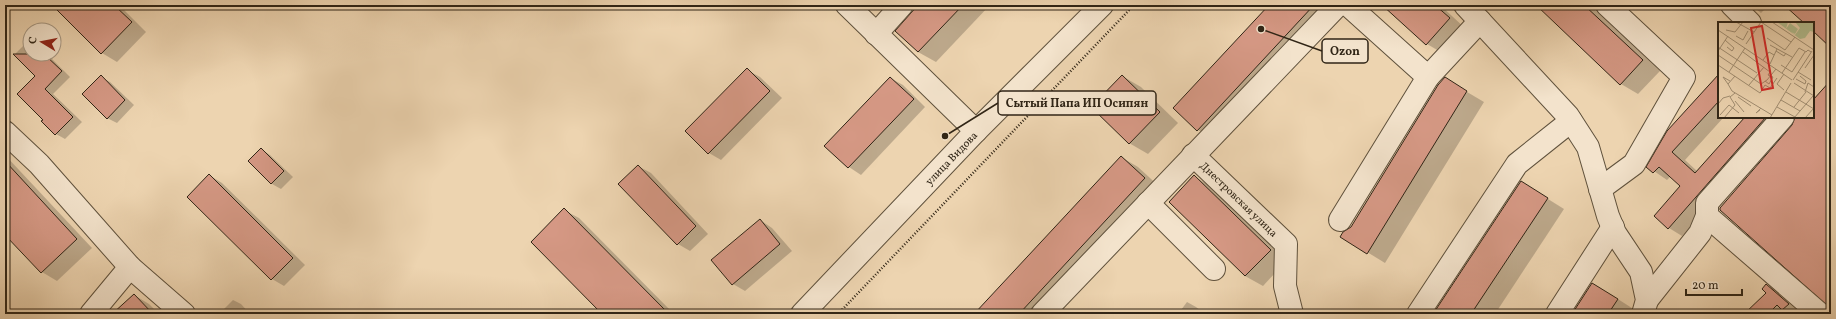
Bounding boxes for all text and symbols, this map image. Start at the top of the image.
north arrow [22,22,62,62]
inset map [1718,22,1814,118]
text: С [26,36,42,45]
callout: Ozon [1322,39,1368,63]
text: Ozon [1330,44,1360,60]
callout: Сытый Папа ИП Осипян [998,91,1156,115]
text: Сытый Папа ИП Осипян [1006,96,1148,112]
street label: улица Видова [923,128,982,189]
street label: Днестровская улица [1196,159,1280,241]
scale bar [1686,271,1742,297]
text: 20 m [1692,278,1719,294]

